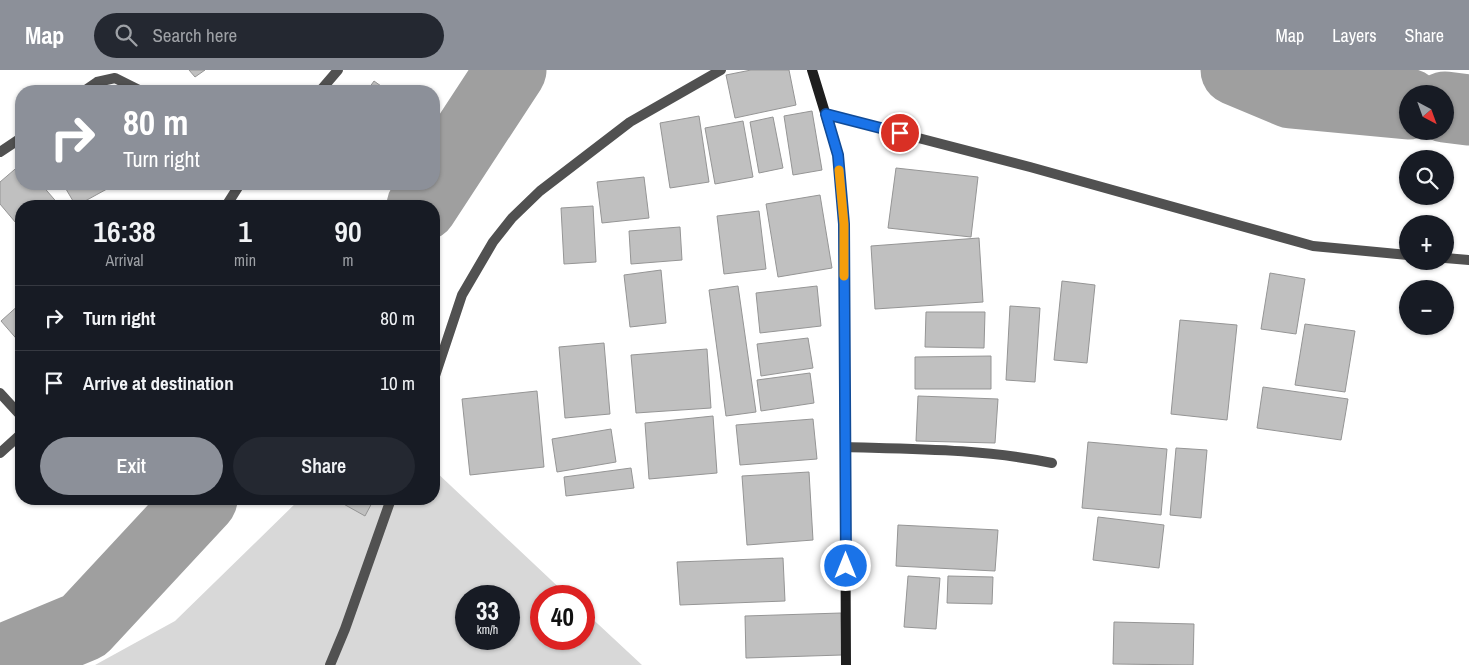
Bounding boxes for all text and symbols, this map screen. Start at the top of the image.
search box [94,13,444,58]
text: Map [25,19,64,51]
icon: search [112,21,140,49]
text: Search here [152,22,237,48]
text: Map [1276,23,1304,48]
text: Layers [1332,23,1377,48]
text: Share [1405,23,1444,48]
north arrow [1399,85,1454,140]
map controls [1399,85,1454,335]
text: 80 m [123,99,188,146]
icon: right [40,105,105,170]
pin [879,112,921,154]
icon: arrive [886,119,914,147]
text: Turn right [123,144,200,174]
button: search [1399,150,1454,205]
text: 16:38 [93,211,156,251]
text: 1 [238,211,252,251]
text: 90 [334,211,362,251]
button: + [1399,215,1454,270]
text: Arrival [106,249,144,271]
text: min [234,249,256,271]
text: m [343,249,353,271]
button: − [1399,280,1454,335]
icon: right [40,304,68,332]
text: Turn right [83,305,155,331]
text: 80 m [380,305,415,331]
icon: arrive [40,369,68,397]
text: Arrive at destination [83,370,234,396]
text: 10 m [380,370,415,396]
button: Exit [40,437,223,495]
button: Share [233,437,415,495]
position arrow [819,539,871,591]
speed limit sign: 40 [530,585,595,650]
text: 33 [476,594,499,628]
text: km/h [477,622,498,638]

